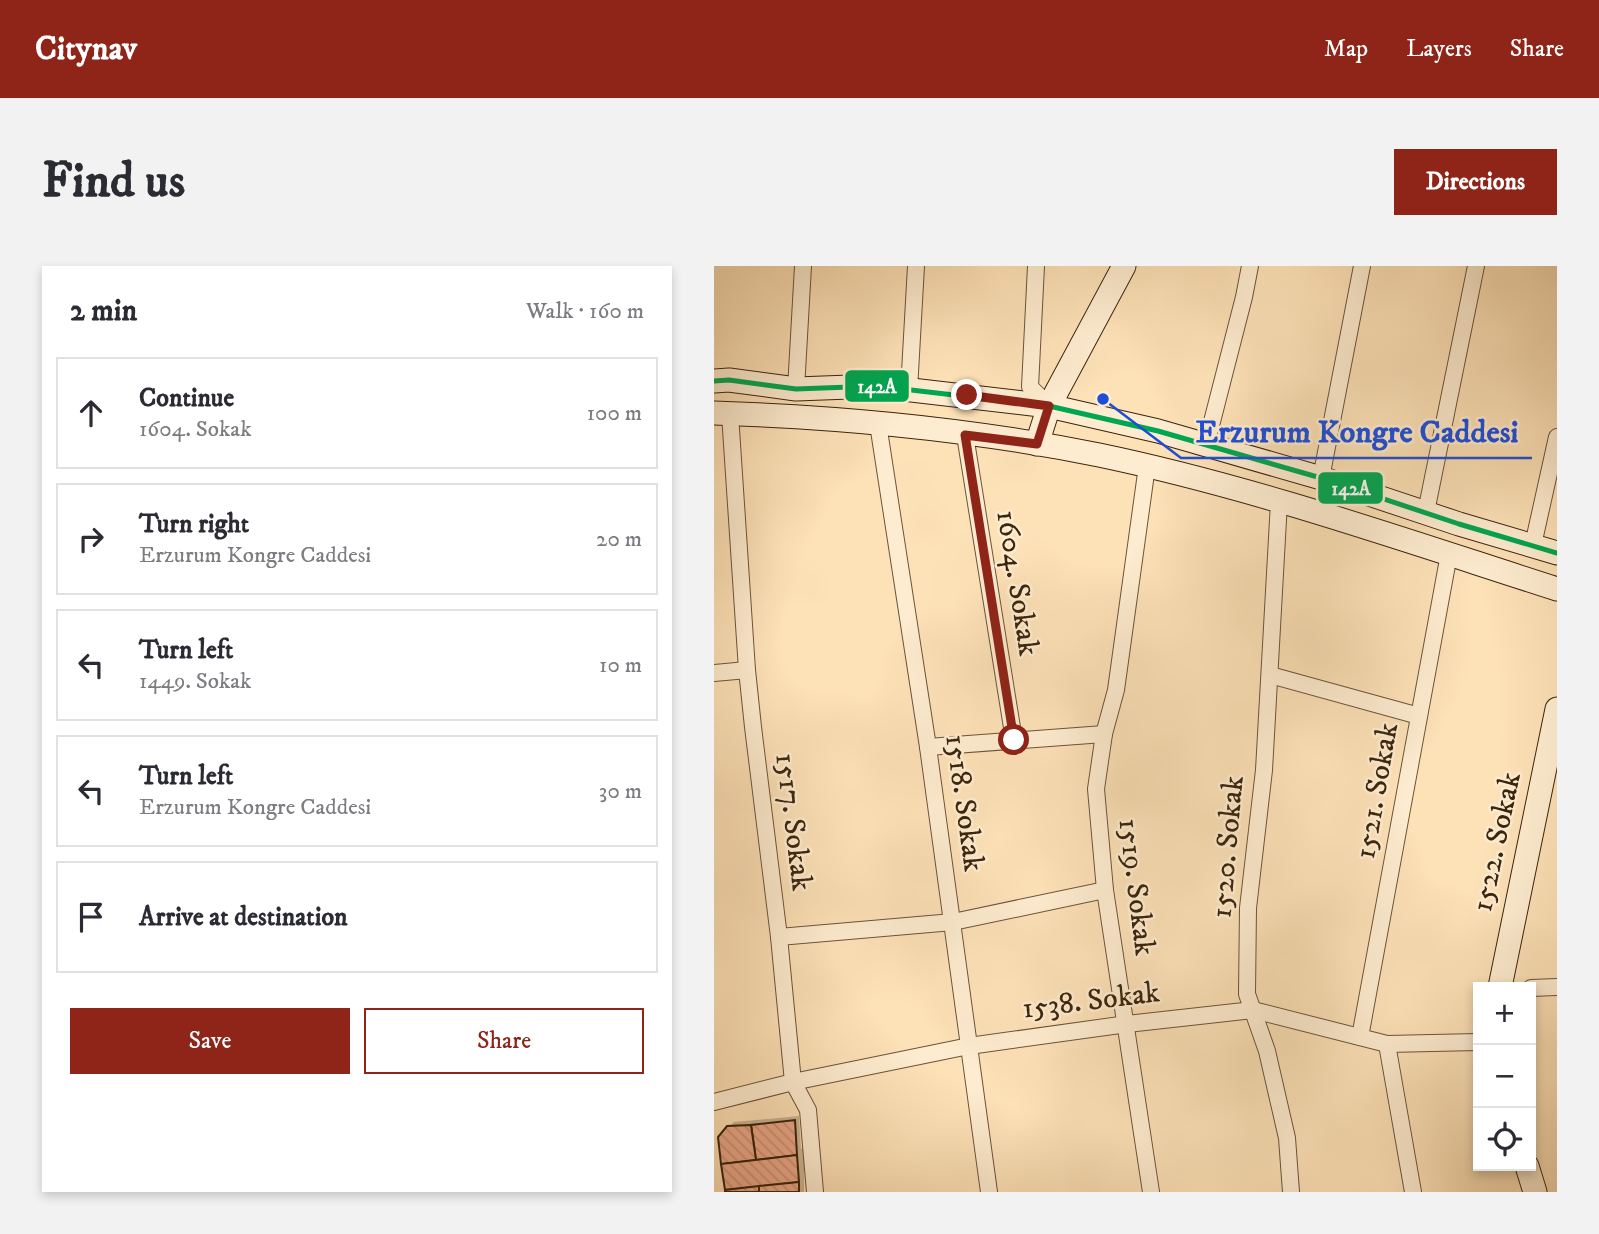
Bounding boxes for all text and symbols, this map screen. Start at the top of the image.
text: Citynav [35,29,137,70]
text: Map [1324,34,1368,64]
text: Layers [1406,34,1472,64]
text: Share [1510,34,1564,64]
button: Directions [1394,149,1557,215]
text: Find us [42,151,185,213]
text: 2 min [70,293,137,330]
text: Walk · 160 m [526,297,644,326]
line badge: 142A [844,369,910,403]
text: 142A [857,376,898,399]
route end [951,379,982,410]
text: Continue [139,382,234,415]
icon: ahead [72,394,110,432]
text: 100 m [587,399,642,428]
callout: Erzurum Kongre Caddesi [1181,405,1532,458]
text: Erzurum Kongre Caddesi [1195,413,1519,453]
text: 1604. Sokak [139,415,252,444]
line badge: 142A [1317,471,1384,505]
text: 142A [1331,478,1372,501]
text: Turn right [139,508,249,541]
street label: 1604. Sokak [987,508,1047,659]
icon: right [72,520,110,558]
text: 20 m [596,525,642,554]
text: Erzurum Kongre Caddesi [139,541,371,570]
text: Turn left [139,634,233,667]
icon: left [72,646,110,684]
text: 10 m [599,651,642,680]
text: 1449. Sokak [139,667,252,696]
street label: 1521. Sokak [1347,720,1407,862]
route start [998,724,1029,755]
street label: 1518. Sokak [936,732,992,874]
street label: 1517. Sokak [766,751,820,893]
text: Turn left [139,760,233,793]
street label: 1522. Sokak [1464,769,1530,915]
icon: left [72,772,110,810]
street label: 1520. Sokak [1203,774,1253,920]
text: 30 m [599,777,642,806]
text: Erzurum Kongre Caddesi [139,793,371,822]
street label: 1519. Sokak [1109,816,1163,958]
icon: arrive [72,898,110,936]
text: Arrive at destination [139,901,348,934]
street label: 1538. Sokak [1020,974,1162,1028]
map controls [1473,982,1536,1171]
button: + [1473,982,1536,1045]
button: Save [70,1008,350,1074]
button: Share [364,1008,644,1074]
button: − [1473,1045,1536,1108]
button: locate [1473,1108,1536,1171]

